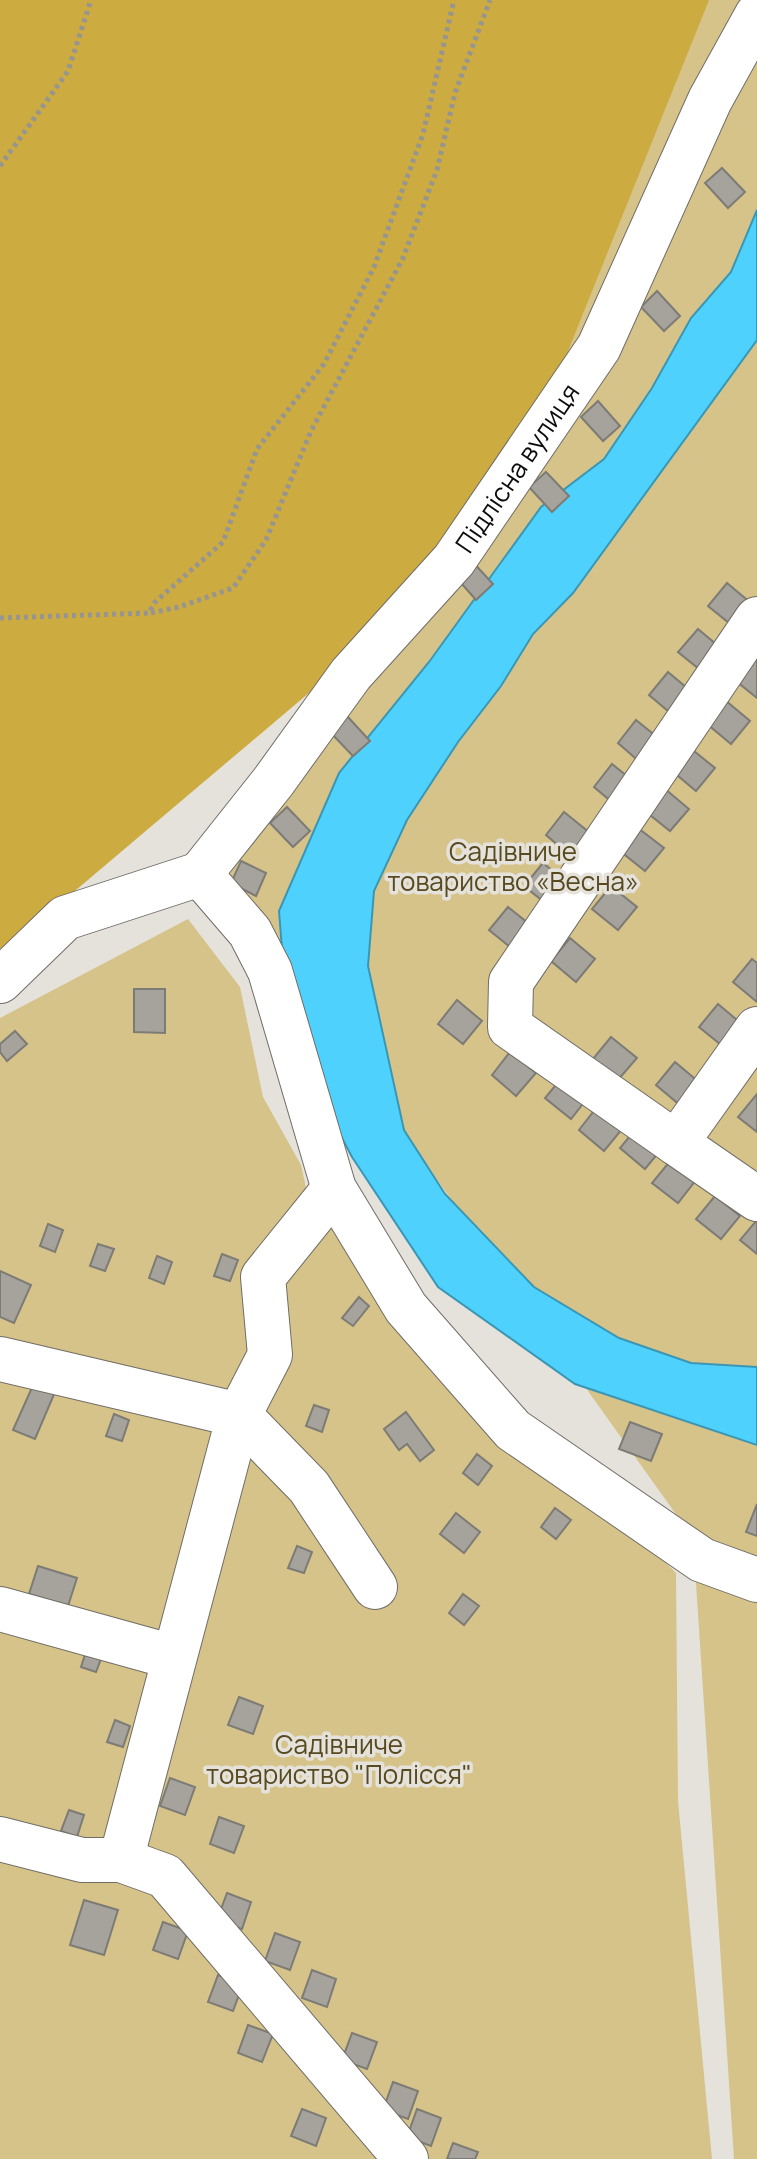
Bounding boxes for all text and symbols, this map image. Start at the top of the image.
street label: Підлісна вулиця [446,376,587,559]
park label: Садівниче товариство «Весна» [387,833,639,899]
park label: Садівниче товариство "Полісся" [206,1726,472,1792]

